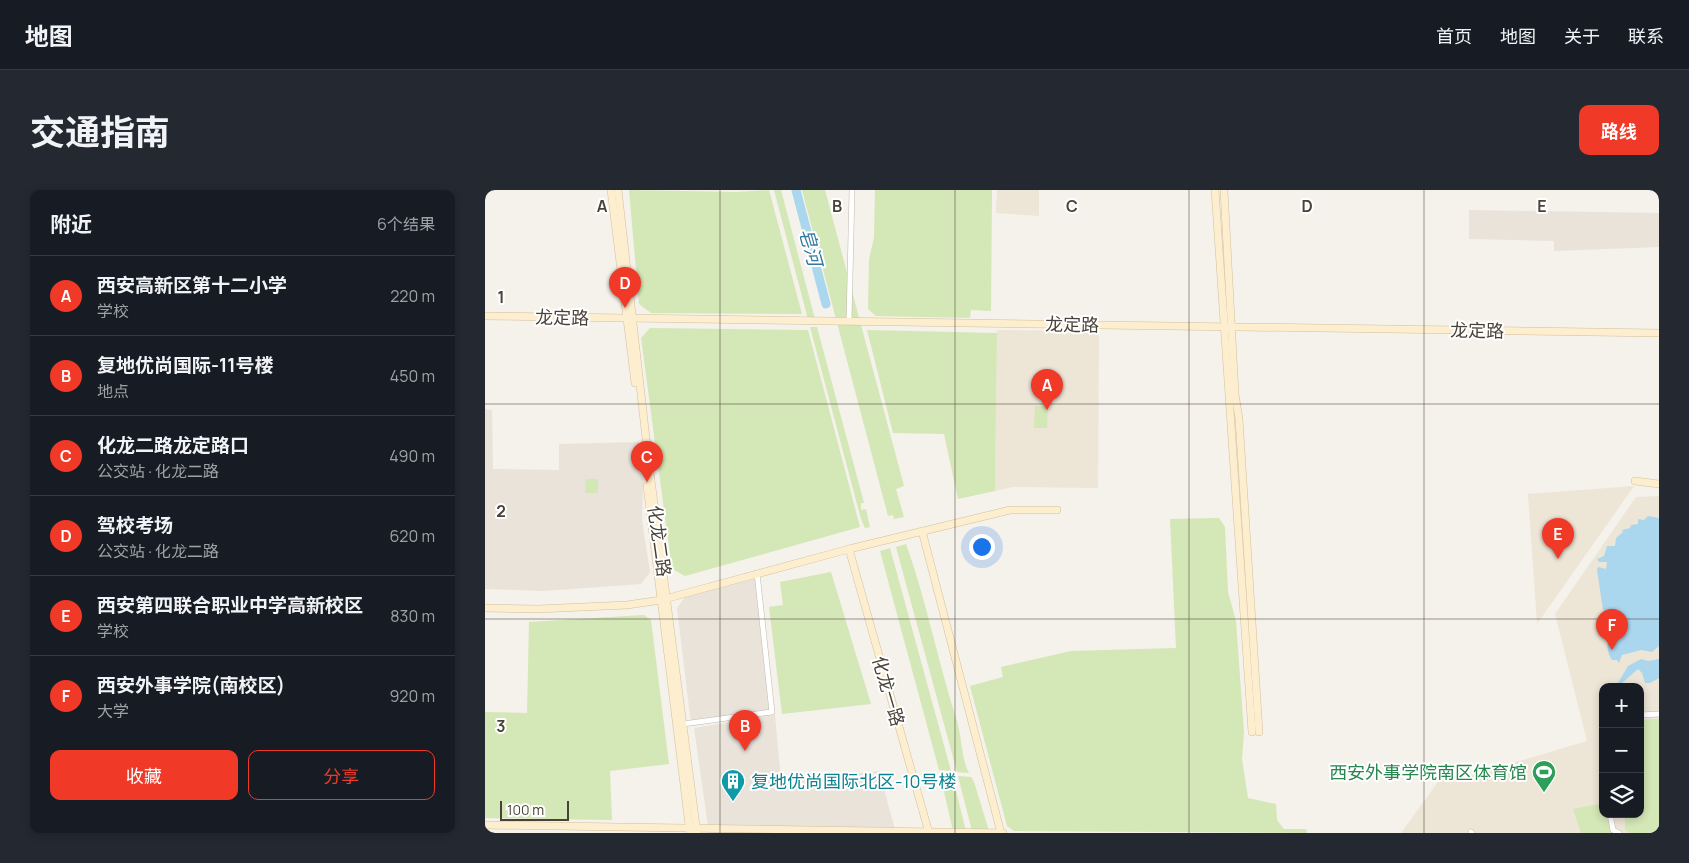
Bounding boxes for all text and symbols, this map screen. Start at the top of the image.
text: 地图 [25,19,73,52]
text: 首页 [1436,24,1472,48]
text: 地图 [1500,24,1536,48]
text: 关于 [1564,24,1600,48]
text: 联系 [1628,24,1664,48]
button: 路线 [1579,105,1659,155]
text: 交通指南 [30,108,170,156]
text: A [597,195,608,217]
text: B [832,195,842,217]
text: C [1066,195,1078,217]
text: D [1301,195,1313,217]
text: E [1537,195,1547,217]
text: 附近 [50,210,92,238]
text: 6个结果 [377,213,435,235]
water label: 皂河 [794,225,830,273]
pin: D [609,267,641,308]
text: 西安高新区第十二小学 [97,272,287,298]
text: A [61,285,71,307]
text: 220 m [390,285,435,307]
text: 1 [497,286,505,308]
text: 学校 [97,300,129,322]
street label: 龙定路 [535,305,589,329]
street label: 龙定路 [1045,312,1099,336]
street label: 龙定路 [1450,318,1504,342]
text: 复地优尚国际-11号楼 [97,352,274,378]
text: B [61,365,71,387]
text: 450 m [390,365,435,387]
pin: A [1031,369,1063,410]
text: 地点 [97,380,129,402]
text: 化龙二路龙定路口 [97,432,249,458]
pin: C [631,441,663,482]
text: C [60,445,72,467]
text: 490 m [389,445,435,467]
text: 公交站 · 化龙二路 [97,460,219,482]
text: 2 [496,500,506,522]
street label: 化龙二路 [643,504,677,578]
text: 驾校考场 [97,512,173,538]
pin: E [1542,518,1574,559]
text: D [60,525,72,547]
text: 620 m [389,525,435,547]
your location [969,534,995,560]
text: 公交站 · 化龙二路 [97,540,219,562]
text: 西安第四联合职业中学高新校区 [97,592,363,618]
text: E [61,605,71,627]
text: 830 m [390,605,435,627]
pin: F [1596,609,1628,650]
text: 学校 [97,620,129,642]
street label: 化龙一路 [868,653,910,729]
text: 西安外事学院(南校区) [97,672,285,698]
map controls [1599,683,1644,818]
button: + [1599,683,1644,728]
text: F [62,685,70,707]
text: 920 m [389,685,435,707]
text: 大学 [97,700,129,722]
pin: B [729,710,761,751]
text: 3 [496,715,506,737]
button: − [1599,728,1644,773]
button: 收藏 [50,750,238,800]
button: 分享 [248,750,435,800]
sports icon: 西安外事学院南区体育馆 [1531,759,1557,793]
place label: 西安外事学院南区体育馆 [1329,760,1527,784]
building icon: 复地优尚国际北区-10号楼 [720,768,746,802]
place label: 复地优尚国际北区-10号楼 [751,769,957,793]
button: layers [1599,773,1644,818]
scale bar [500,798,569,821]
text: 100 m [507,800,544,819]

